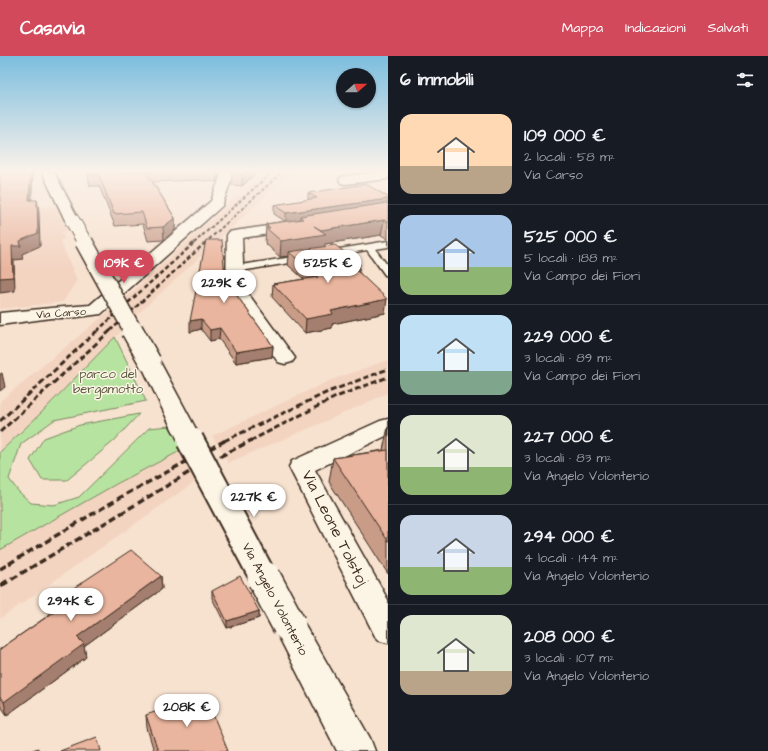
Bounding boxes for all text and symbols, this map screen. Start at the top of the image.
text: Casavia [20,15,85,42]
text: Mappa [562,18,603,38]
text: Indicazioni [625,18,686,38]
text: Salvati [708,18,748,38]
north arrow [336,68,376,108]
map controls [336,68,376,108]
text: 6 immobili [400,68,473,92]
icon: filters [734,69,756,91]
text: 109 000 € [524,124,606,148]
icon: home [432,130,480,178]
text: 2 locali · 58 m² [524,148,615,166]
text: Via Carso [524,166,583,184]
text: 525 000 € [524,225,617,249]
icon: home [432,231,480,279]
text: 5 locali · 188 m² [524,249,618,267]
pin: 109K € [91,250,157,284]
pin: 525K € [295,250,361,284]
text: 109K € [104,254,144,272]
text: 525K € [303,254,353,272]
text: Via Campo dei Fiori [524,267,640,285]
pin: 229K € [191,270,257,304]
text: 229K € [201,274,247,292]
street label: Via Carso [36,304,87,322]
text: 229 000 € [524,325,612,349]
icon: home [432,331,480,379]
text: 3 locali · 89 m² [524,349,612,367]
park label: parco del bergamotto [73,365,144,399]
text: Via Campo dei Fiori [524,367,640,385]
text: 227 000 € [524,425,613,449]
icon: home [432,431,480,479]
text: 3 locali · 83 m² [524,449,612,467]
street label: Via Leone Tolstoj [296,467,374,590]
text: Via Angelo Volonterio [524,467,649,485]
pin: 227K € [221,484,287,518]
text: 227K € [231,488,277,506]
text: 294 000 € [524,525,614,549]
icon: home [432,531,480,579]
street label: Via Angelo Volonterio [237,540,313,660]
text: 4 locali · 144 m² [524,549,618,567]
text: Via Angelo Volonterio [524,567,649,585]
pin: 294K € [38,588,104,622]
text: 294K € [47,592,95,610]
text: 208 000 € [524,625,615,649]
icon: home [432,631,480,679]
text: 3 locali · 107 m² [524,649,614,667]
text: Via Angelo Volonterio [524,667,649,685]
pin: 208K € [154,694,220,728]
text: 208K € [163,698,211,716]

